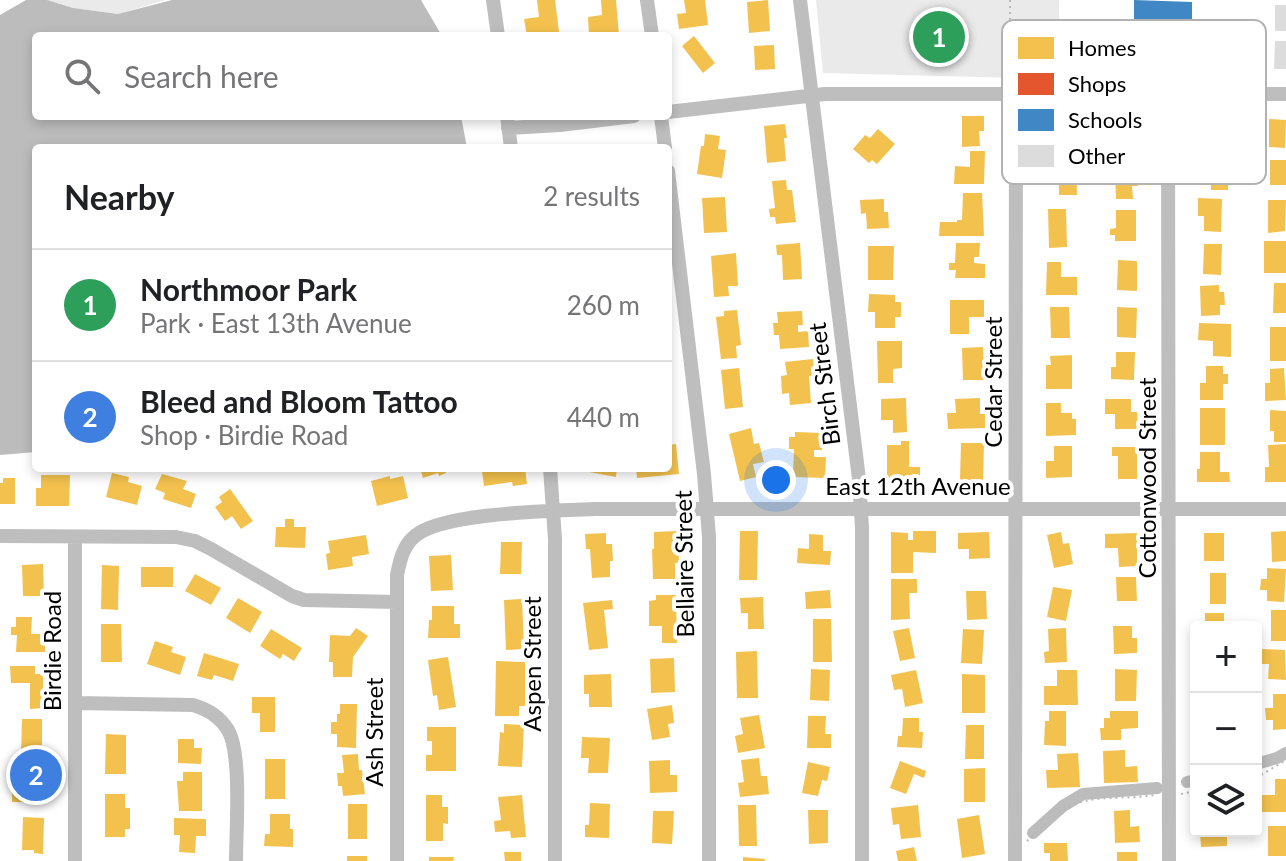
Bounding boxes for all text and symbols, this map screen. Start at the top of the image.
pin: 1 [913,7,965,67]
legend [1002,20,1266,184]
search box [32,32,672,120]
text: Homes [1068,34,1136,61]
icon: search [60,54,104,98]
text: Search here [124,58,279,94]
text: Shops [1068,70,1126,97]
text: Schools [1068,106,1142,133]
text: Other [1068,142,1125,169]
text: Nearby [64,176,175,217]
text: 2 results [543,180,640,212]
text: Northmoor Park [140,271,357,307]
text: 1 [82,289,98,321]
text: 260 m [567,289,640,321]
text: Park · East 13th Avenue [140,307,412,339]
street label: Cedar Street [978,316,1007,448]
street label: Birch Street [802,321,845,447]
street label: Cottonwood Street [1132,377,1161,579]
text: Bleed and Bloom Tattoo [140,383,458,419]
text: 2 [82,401,98,433]
text: 440 m [567,401,640,433]
text: Shop · Birdie Road [140,419,348,451]
your location [756,460,796,500]
street label: East 12th Avenue [825,471,1011,500]
street label: Bellaire Street [668,490,699,638]
street label: Birdie Road [37,591,66,711]
street label: Aspen Street [517,596,546,732]
map controls [1190,621,1262,837]
button: + [1190,621,1262,693]
street label: Ash Street [359,677,388,787]
button: − [1190,693,1262,765]
pin: 2 [10,745,62,805]
button: layers [1190,765,1262,837]

